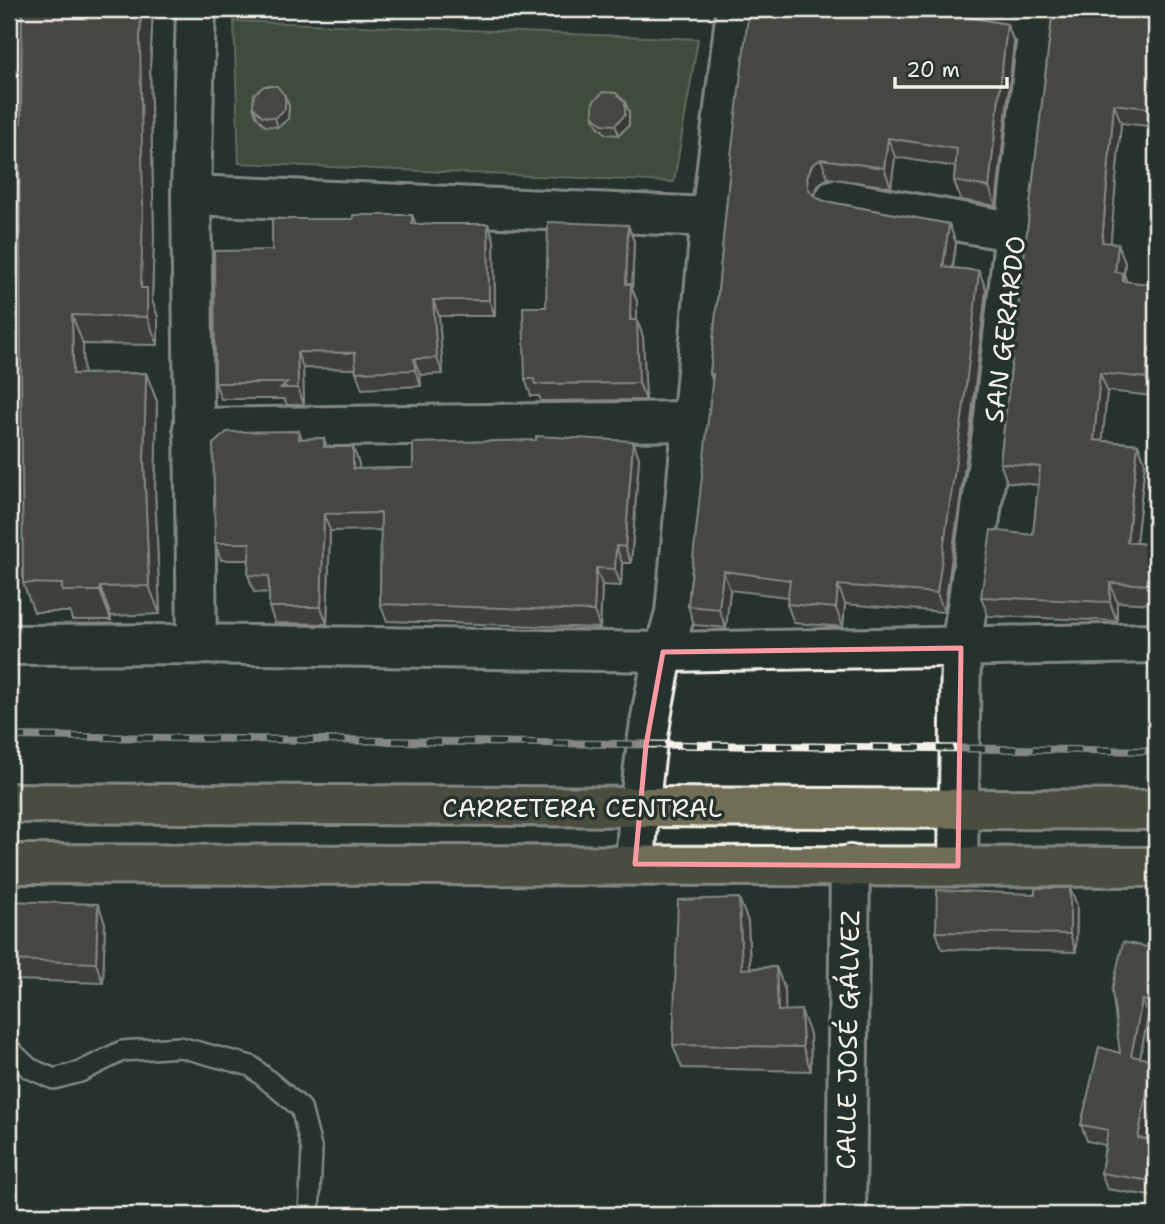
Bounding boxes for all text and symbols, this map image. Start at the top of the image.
scale bar [895,46,1007,90]
text: 20 m [906,56,960,84]
street label: SAN GERARDO [976,234,1033,424]
street label: CARRETERA CENTRAL [442,790,722,825]
street label: CALLE JOSÉ GÁLVEZ [828,910,867,1170]

